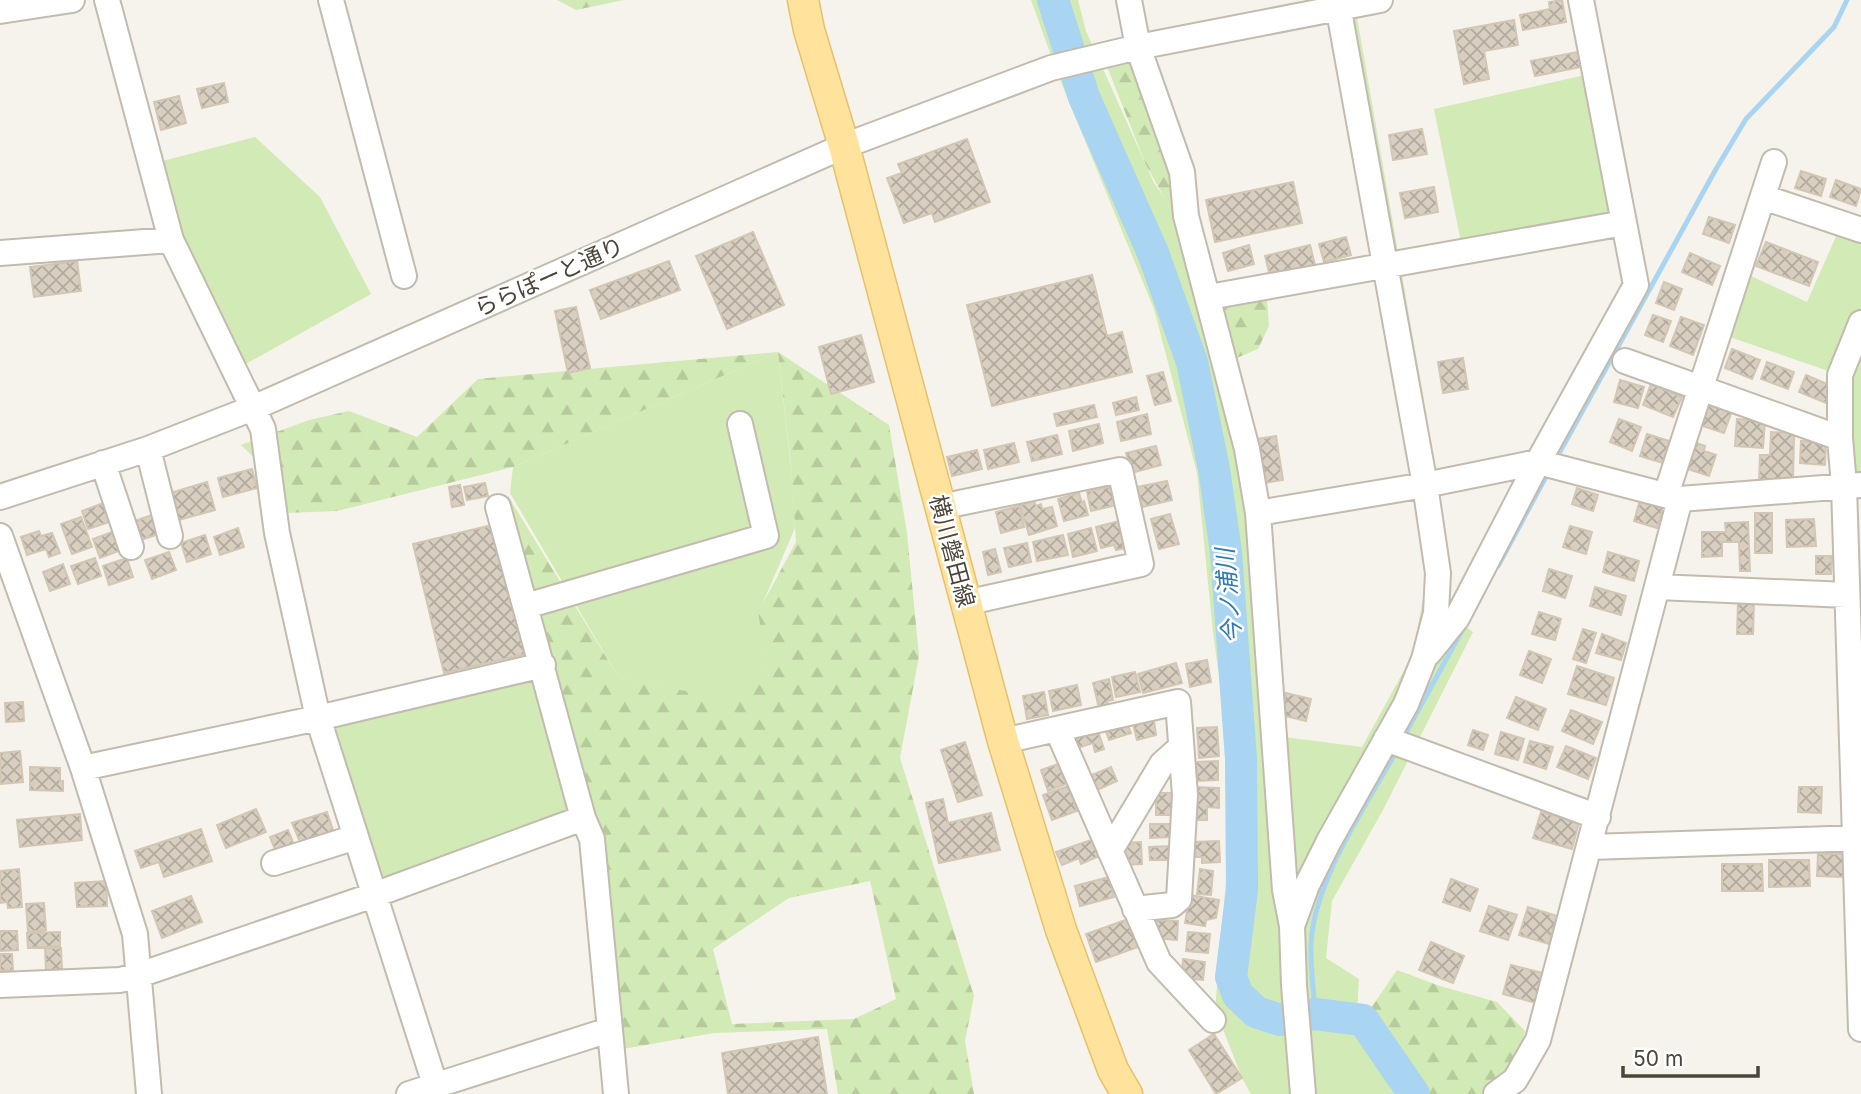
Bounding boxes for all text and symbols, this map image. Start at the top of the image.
street label: ららぽーと通り [470,231,628,323]
street label: 横川磐田線 [924,492,980,610]
water label: 今ノ浦川 [1210,544,1247,645]
scale bar [1623,1034,1758,1078]
text: 50 m [1633,1046,1683,1071]

